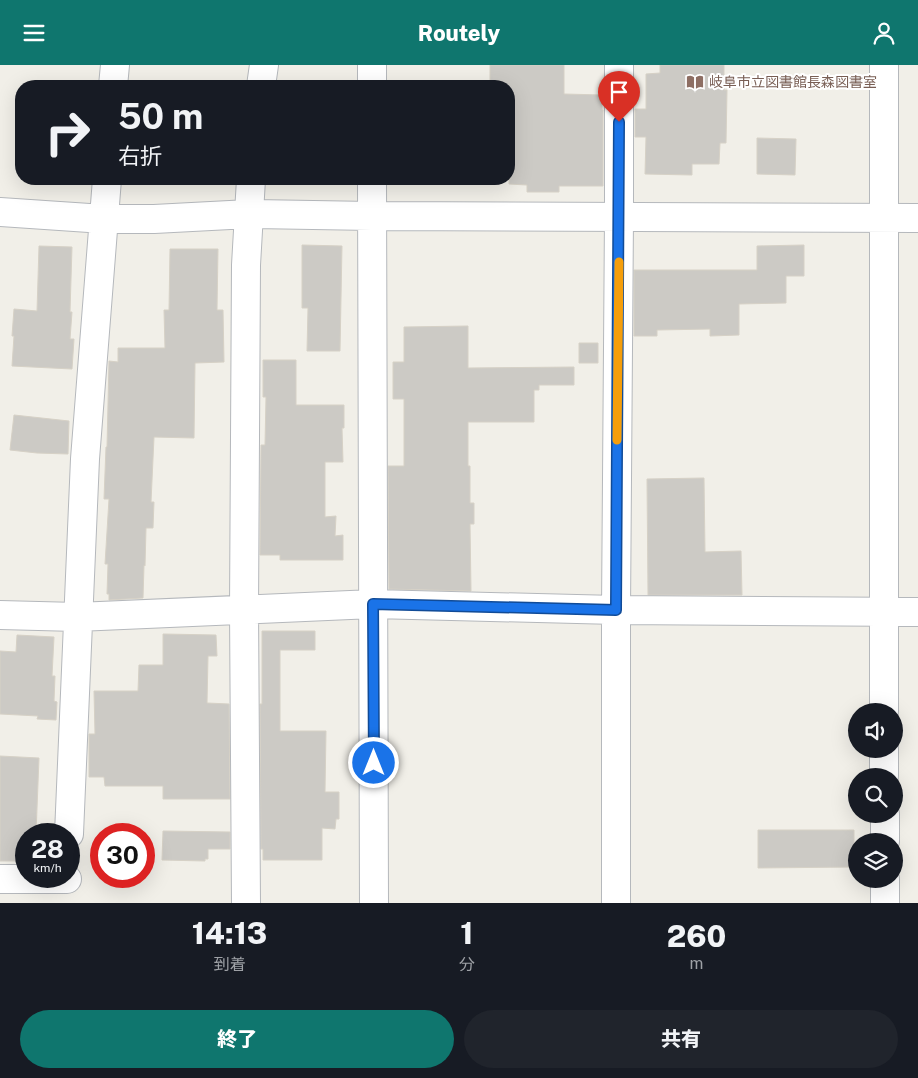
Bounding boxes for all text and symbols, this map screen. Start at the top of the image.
icon: menu [20,19,48,47]
icon: person [870,19,898,47]
text: Routely [418,20,500,46]
pin [598,71,640,122]
library icon: 岐阜市立図書館長森図書室 [685,72,705,92]
place label: 岐阜市立図書館長森図書室 [709,74,877,90]
icon: arrive [605,78,633,106]
text: 50 m [118,96,203,137]
icon: right [35,100,100,165]
text: 右折 [118,143,162,169]
map controls [848,703,903,888]
button: sound [848,703,903,758]
position arrow [347,736,399,788]
button: search [848,768,903,823]
speed limit sign: 30 [90,823,155,888]
button: layers [848,833,903,888]
text: 28 [31,834,64,864]
text: km/h [33,861,62,875]
text: 14:13 [192,915,267,951]
text: 1 [460,915,473,951]
text: 260 [667,918,726,954]
text: m [690,954,703,973]
text: 到着 [213,955,245,974]
text: 分 [459,955,475,974]
button: 終了 [20,1010,454,1068]
button: 共有 [464,1010,898,1068]

